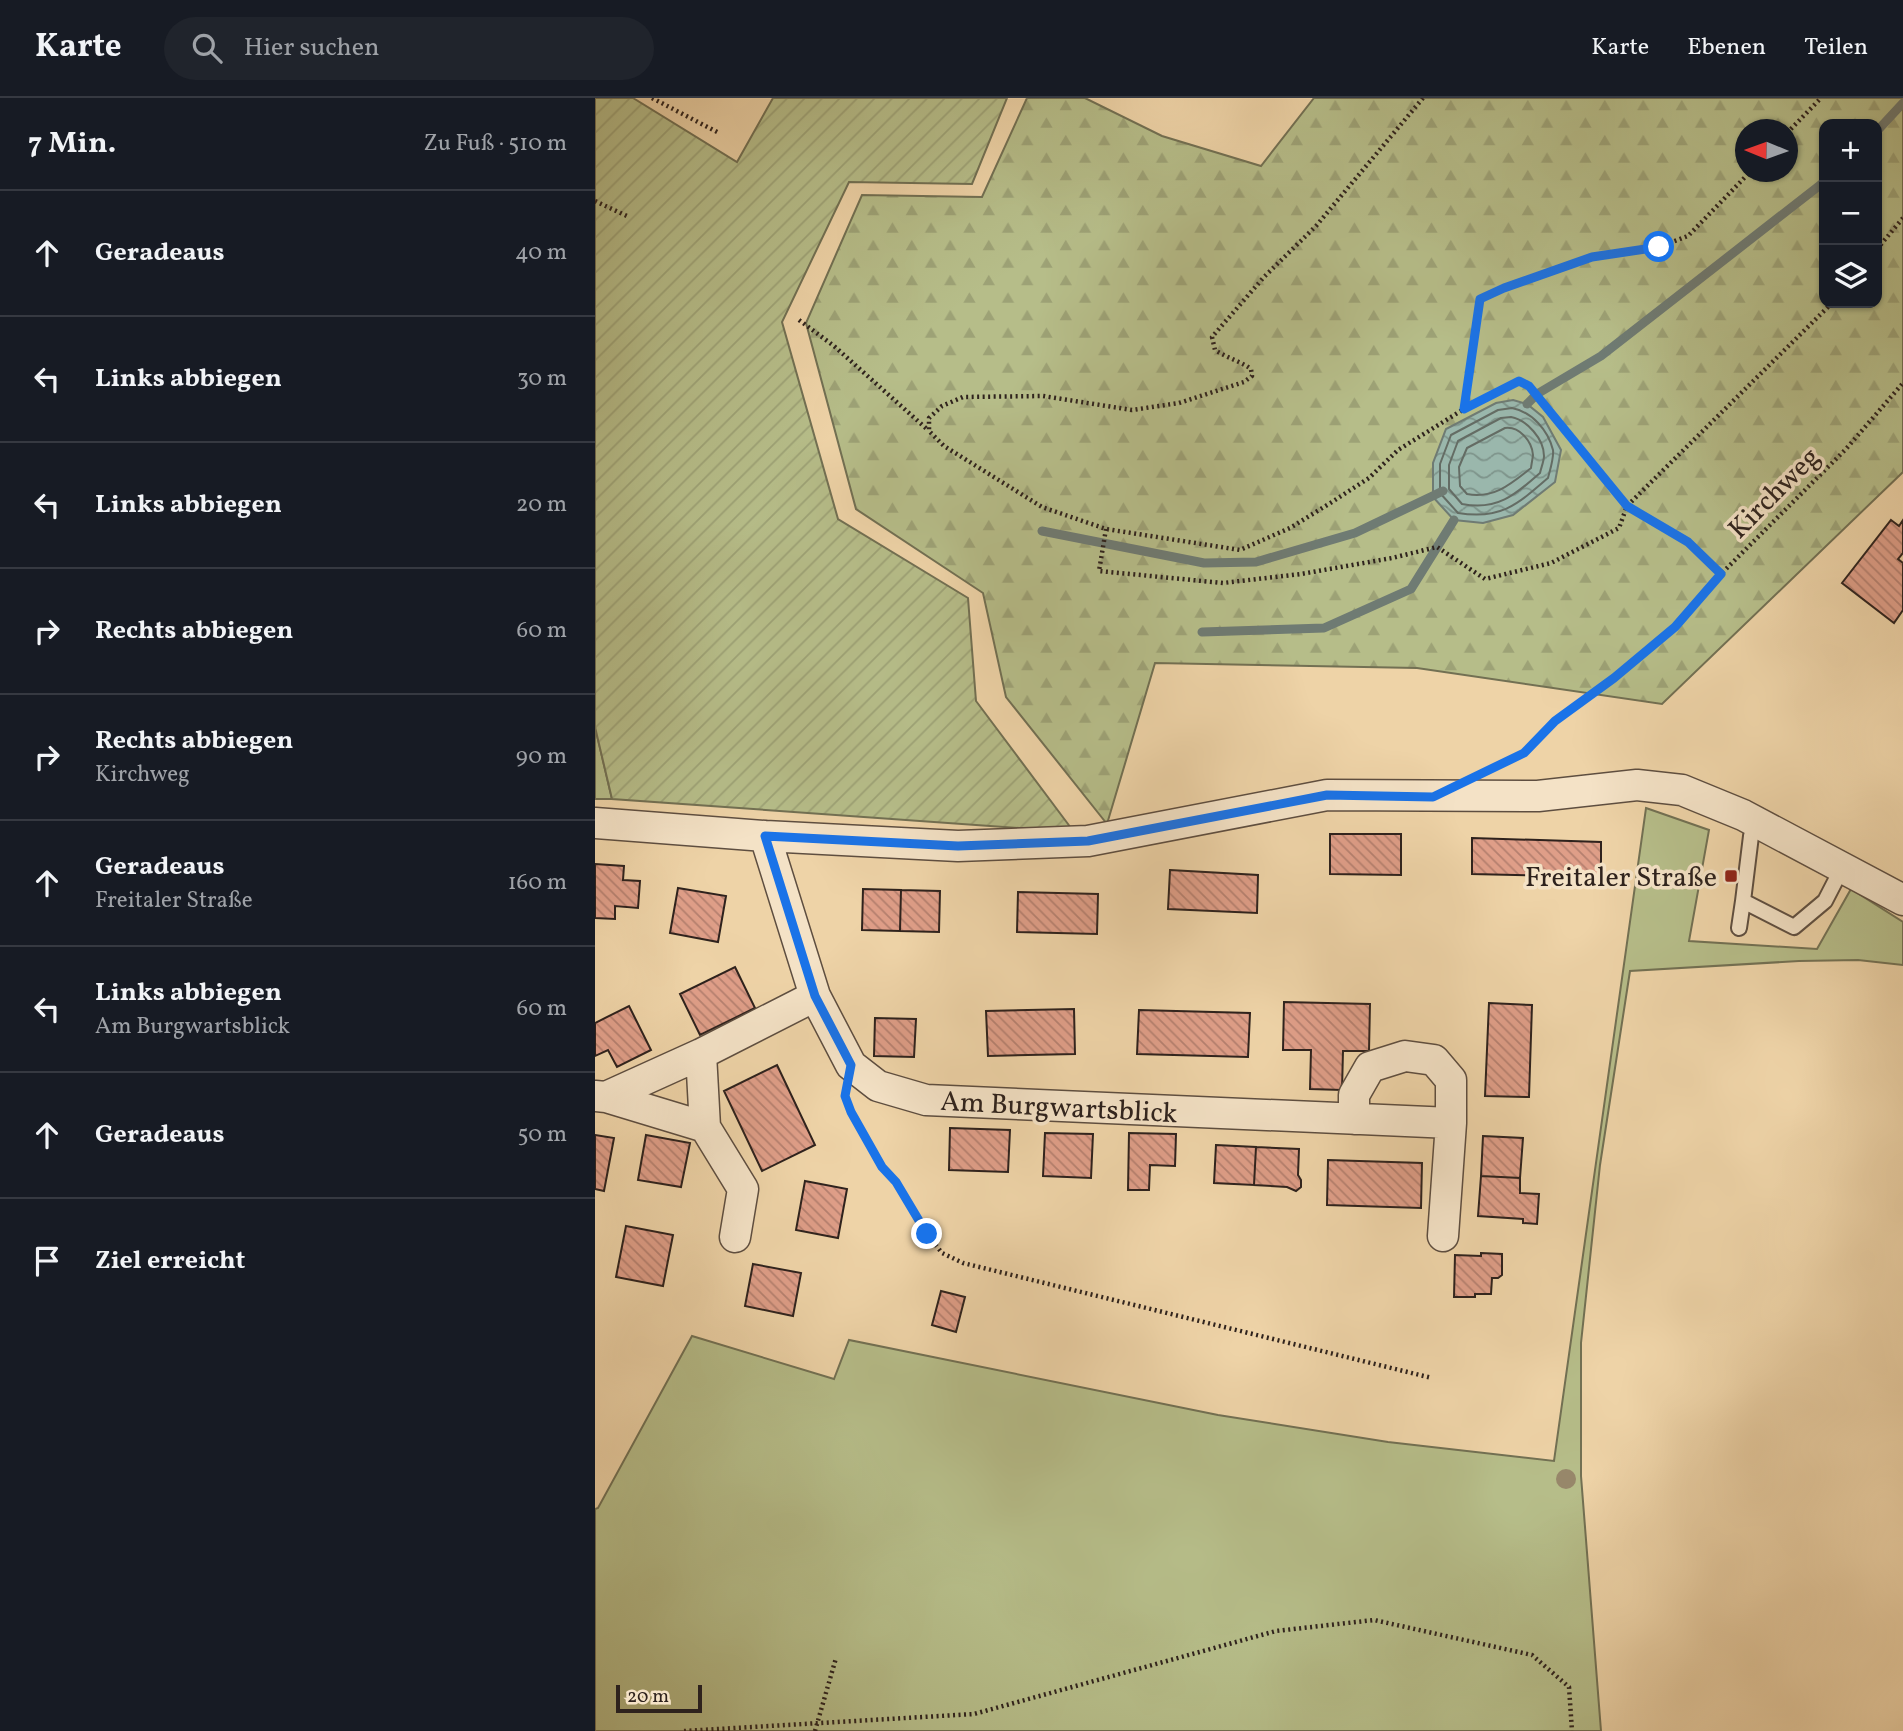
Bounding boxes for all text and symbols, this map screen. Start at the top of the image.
search box [164,17,654,80]
text: Karte [35,25,122,71]
icon: search [188,29,226,67]
text: Hier suchen [244,30,380,66]
text: Karte [1591,31,1649,65]
text: Ebenen [1687,31,1766,65]
text: Teilen [1804,31,1868,65]
north arrow [1735,119,1798,182]
map controls [1819,119,1882,308]
button: + [1819,119,1882,182]
text: 7 Min. [28,123,116,165]
text: Zu Fuß · 510 m [424,128,567,160]
button: − [1819,182,1882,245]
route start [1643,231,1674,262]
icon: ahead [28,234,66,272]
text: Geradeaus [95,235,224,271]
text: 40 m [515,237,567,269]
button: layers [1819,245,1882,308]
icon: left [28,360,66,398]
text: Links abbiegen [95,361,282,397]
text: 30 m [517,363,567,395]
street label: Kirchweg [1720,439,1829,548]
icon: left [28,486,66,524]
text: Links abbiegen [95,487,282,523]
text: 20 m [516,489,567,521]
icon: right [28,612,66,650]
text: Rechts abbiegen [95,613,293,649]
text: 60 m [517,615,567,647]
text: Rechts abbiegen [95,723,293,759]
icon: right [28,738,66,776]
text: 90 m [516,741,567,773]
text: Kirchweg [95,759,190,791]
text: Geradeaus [95,849,224,885]
place label: Freitaler Straße [1525,859,1717,898]
icon: ahead [28,864,66,902]
text: 160 m [508,867,567,899]
marker: Freitaler Straße [1723,868,1739,884]
text: Freitaler Straße [95,885,253,917]
text: Links abbiegen [95,975,282,1011]
icon: left [28,990,66,1028]
text: 60 m [517,993,567,1025]
text: Am Burgwartsblick [95,1011,290,1043]
street label: Am Burgwartsblick [939,1083,1178,1134]
icon: ahead [28,1116,66,1154]
text: Geradeaus [95,1117,224,1153]
text: 50 m [518,1119,567,1151]
route end [911,1218,942,1249]
icon: arrive [28,1242,66,1280]
text: Ziel erreicht [95,1243,245,1279]
scale bar [616,1682,702,1714]
text: 20 m [627,1684,669,1710]

